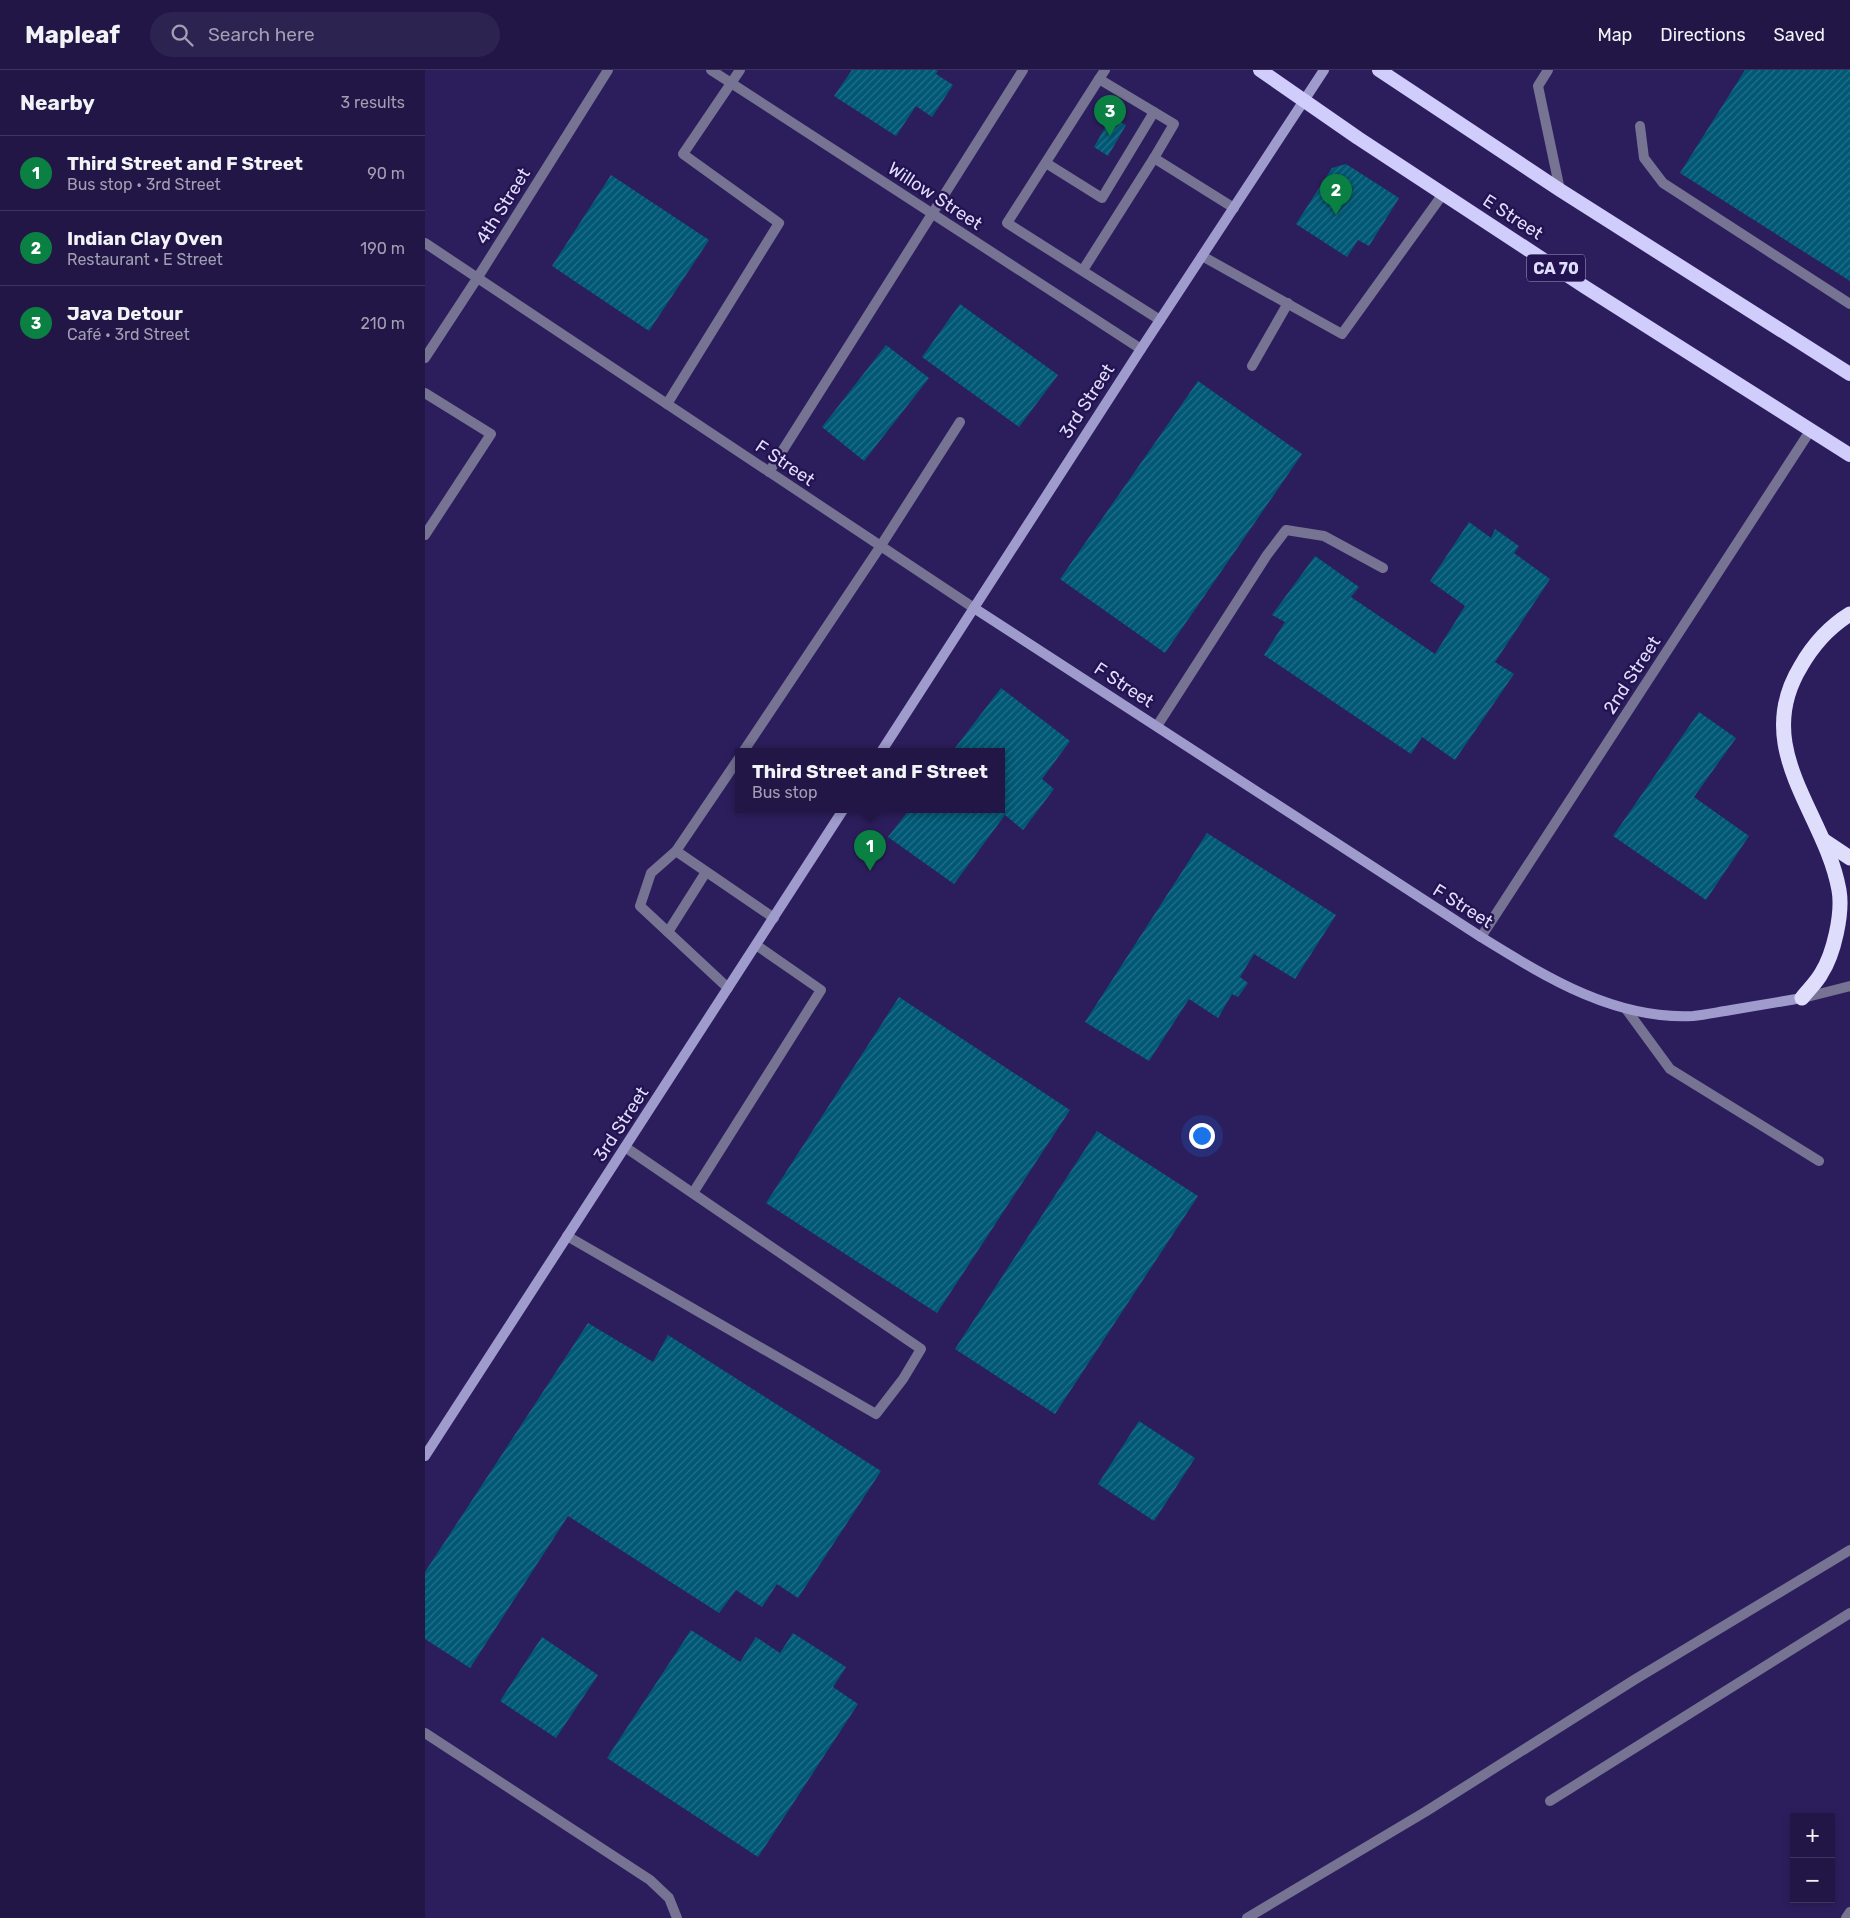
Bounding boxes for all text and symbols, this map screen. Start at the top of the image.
search box [150,12,500,57]
text: Mapleaf [25,21,120,49]
icon: search [168,21,196,49]
text: Search here [208,23,315,46]
text: Map [1597,24,1632,46]
text: Directions [1660,24,1746,46]
text: Saved [1774,24,1825,46]
text: Nearby [20,90,95,115]
text: 3 results [340,93,405,112]
pin: 3 [1094,95,1126,136]
text: Third Street and F Street [67,152,303,175]
street label: Willow Street [884,157,986,235]
text: 1 [32,164,40,183]
text: 90 m [367,164,405,183]
street label: 4th Street [471,164,535,248]
pin: 2 [1320,174,1352,215]
text: Bus stop · 3rd Street [67,175,221,194]
street label: E Street [1479,189,1547,245]
text: Indian Clay Oven [67,227,223,250]
text: 2 [31,239,41,258]
text: 190 m [360,239,405,258]
text: Restaurant · E Street [67,250,223,269]
road number: CA 70 [1527,254,1585,282]
text: Java Detour [67,302,183,325]
text: 3 [31,314,41,333]
text: 210 m [360,314,405,333]
text: Café · 3rd Street [67,325,190,344]
street label: 3rd Street [1055,360,1119,442]
street label: F Street [751,435,819,491]
street label: 2nd Street [1599,632,1665,718]
street label: F Street [1090,658,1158,712]
popup [735,748,1005,813]
text: Third Street and F Street [752,760,988,783]
text: Bus stop [752,783,818,802]
pin: 1 [854,830,886,871]
street label: F Street [1429,879,1497,933]
street label: 3rd Street [589,1083,653,1165]
your location [1189,1123,1215,1149]
map controls [1790,1813,1835,1903]
button: + [1790,1813,1835,1858]
button: − [1790,1858,1835,1903]

